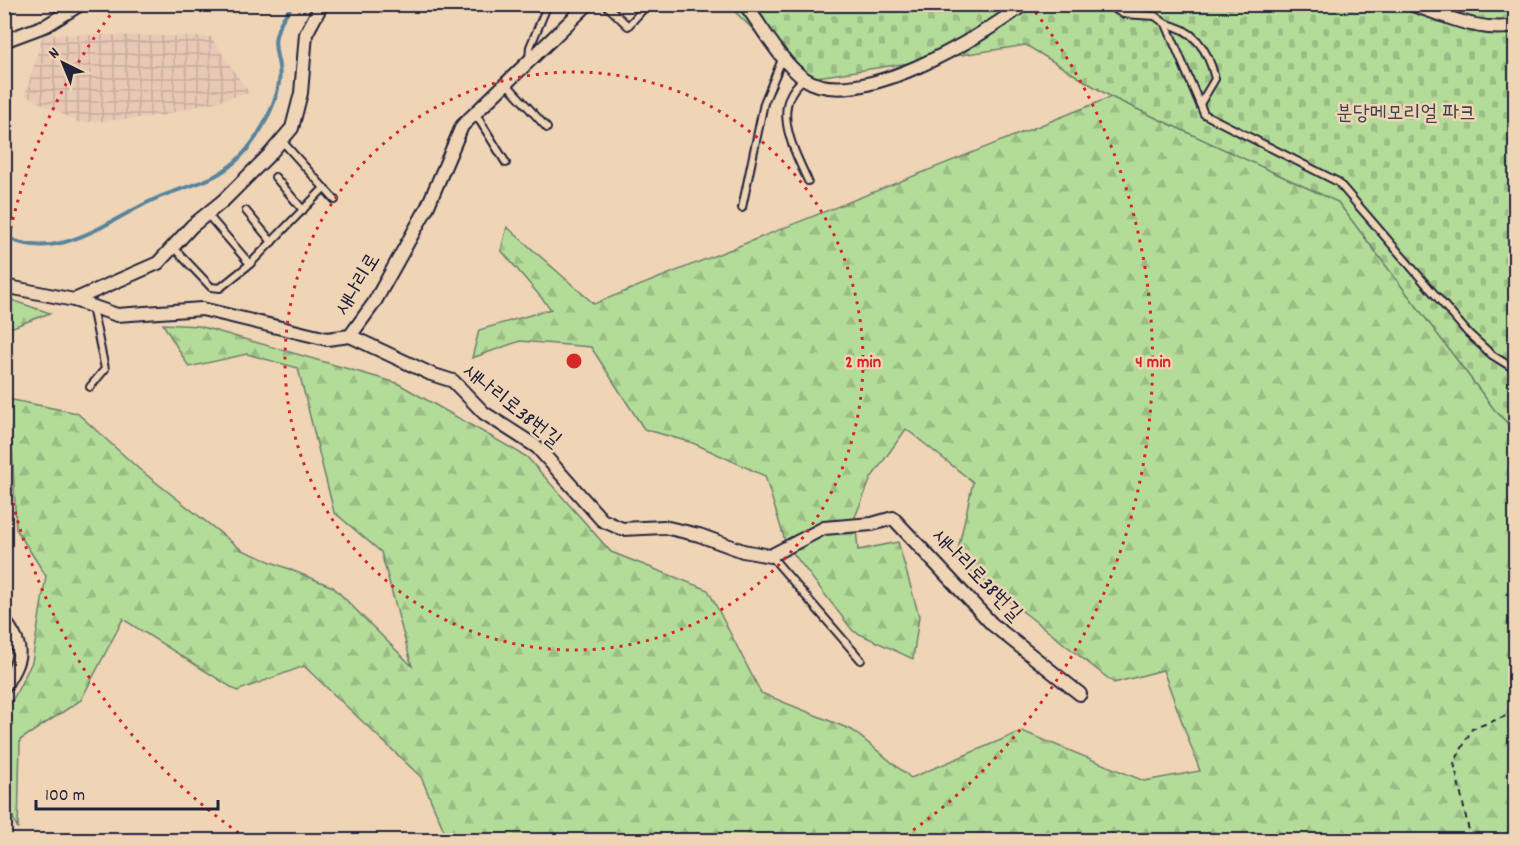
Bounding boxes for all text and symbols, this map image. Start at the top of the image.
north arrow [33,33,93,93]
text: N [44,43,65,65]
park label: 분당메모리얼 파크 [1336,100,1476,130]
street label: 새나리로 [329,248,389,322]
centre of rings [564,351,584,371]
text: 2 min [845,351,881,376]
text: 4 min [1135,351,1171,376]
street label: 새나리로38번길 [455,358,567,456]
street label: 새나리로38번길 [924,523,1028,629]
scale bar [36,773,218,811]
text: 100 m [45,784,85,809]

